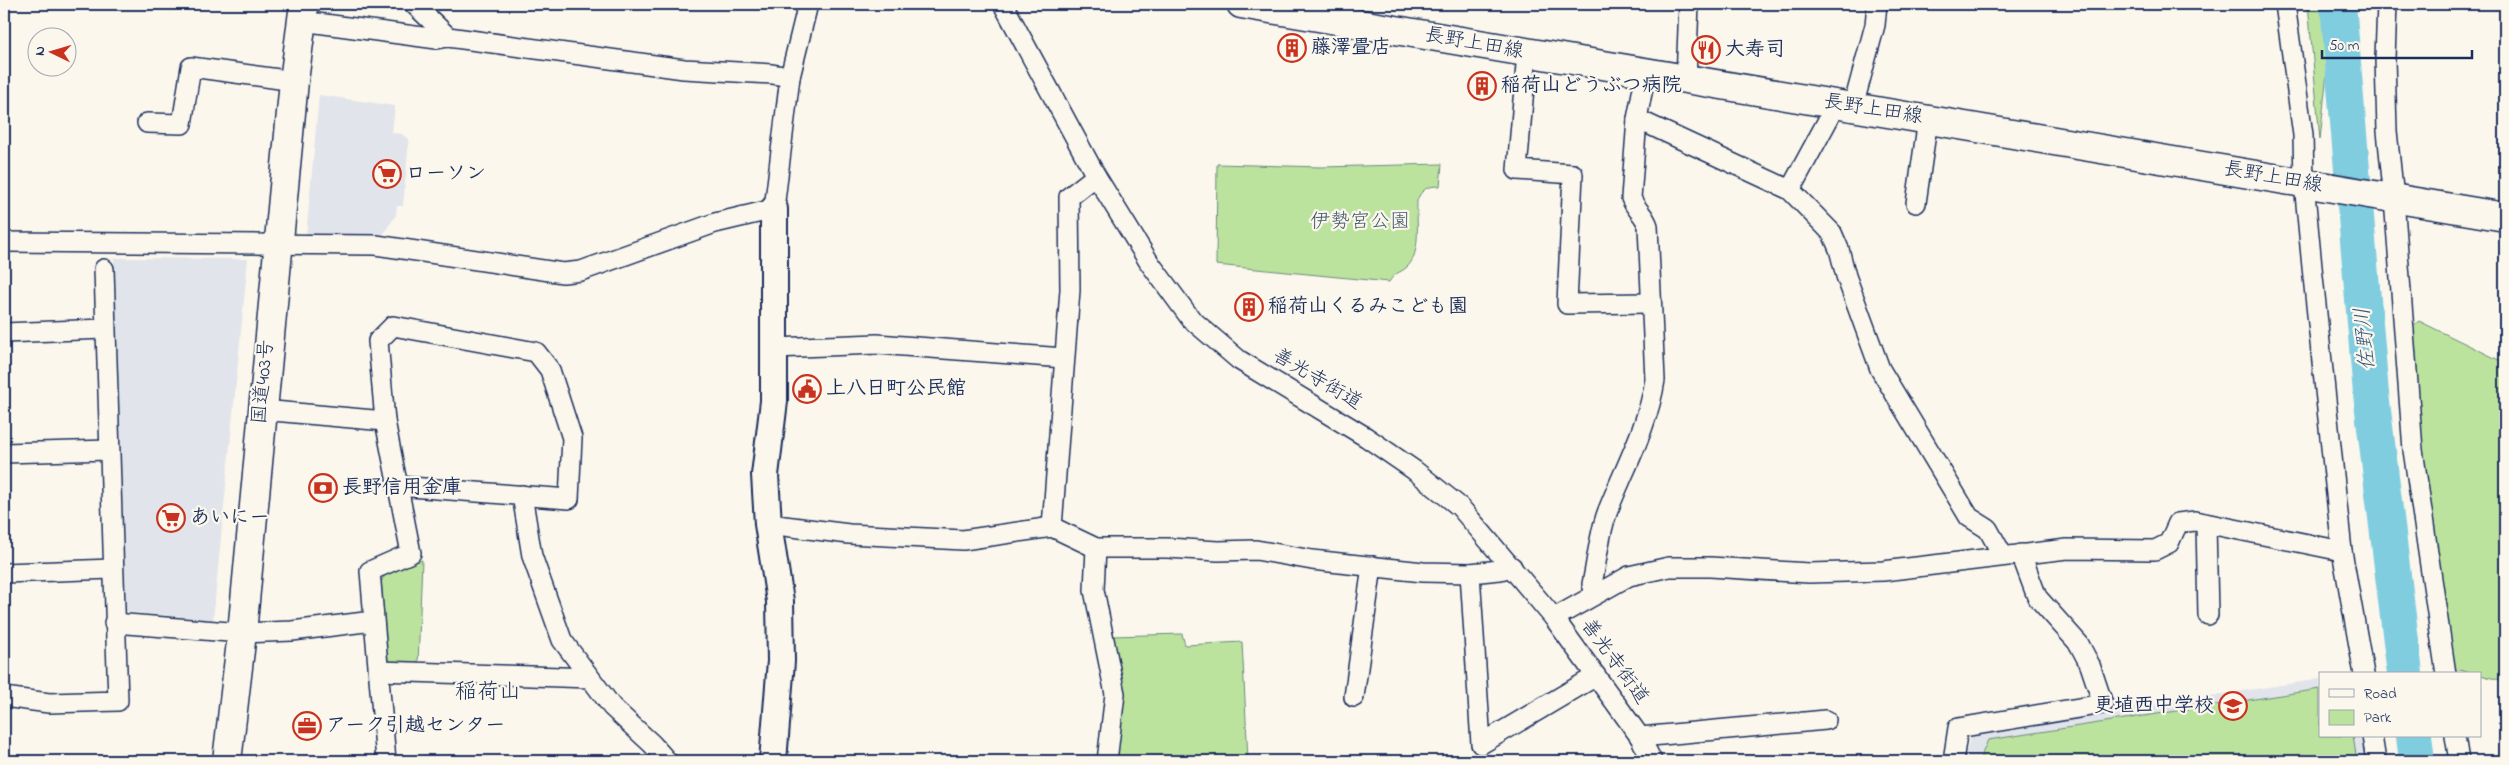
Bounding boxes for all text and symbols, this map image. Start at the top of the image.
street label: 長野上田線 [1422,21,1526,67]
north arrow [28,28,78,78]
scale bar [2322,28,2472,60]
building icon: 藤澤畳店 [1277,33,1307,63]
place label: 藤澤畳店 [1311,34,1391,63]
restaurant icon: 大寿司 [1691,35,1721,65]
text: 50 m [2329,35,2360,57]
place label: 大寿司 [1725,36,1785,65]
text: N [30,45,51,57]
building icon: 稲荷山どうぶつ病院 [1467,71,1497,101]
place label: 稲荷山どうぶつ病院 [1501,72,1682,101]
street label: 長野上田線 [1821,88,1925,132]
street label: 長野上田線 [2221,155,2325,201]
supermarket icon: ローソン [372,159,402,189]
place label: ローソン [406,160,486,189]
park label: 伊勢宮公園 [1310,208,1410,237]
building icon: 稲荷山くるみこども園 [1234,292,1264,322]
place label: 稲荷山くるみこども園 [1268,293,1468,322]
water label: 佐野川 [2348,306,2384,372]
street label: 国道403号 [246,338,282,426]
street label: 善光寺街道 [1267,342,1367,418]
public building icon: 上八日町公民館 [792,374,822,404]
place label: 上八日町公民館 [826,375,966,404]
bank icon: 長野信用金庫 [308,473,338,503]
place label: 長野信用金庫 [342,474,462,503]
supermarket icon: あいにー [156,503,186,533]
place label: あいにー [190,504,270,533]
street label: 善光寺街道 [1573,613,1655,711]
legend [2319,672,2482,738]
district label: 稲荷山 [455,677,521,709]
text: Road [2364,683,2397,705]
school or university icon: 更埴西中学校 [2218,691,2248,721]
place label: 更埴西中学校 [2094,692,2214,721]
text: Park [2364,707,2392,729]
office icon: アーク引越センター [292,711,322,741]
place label: アーク引越センター [326,712,505,741]

